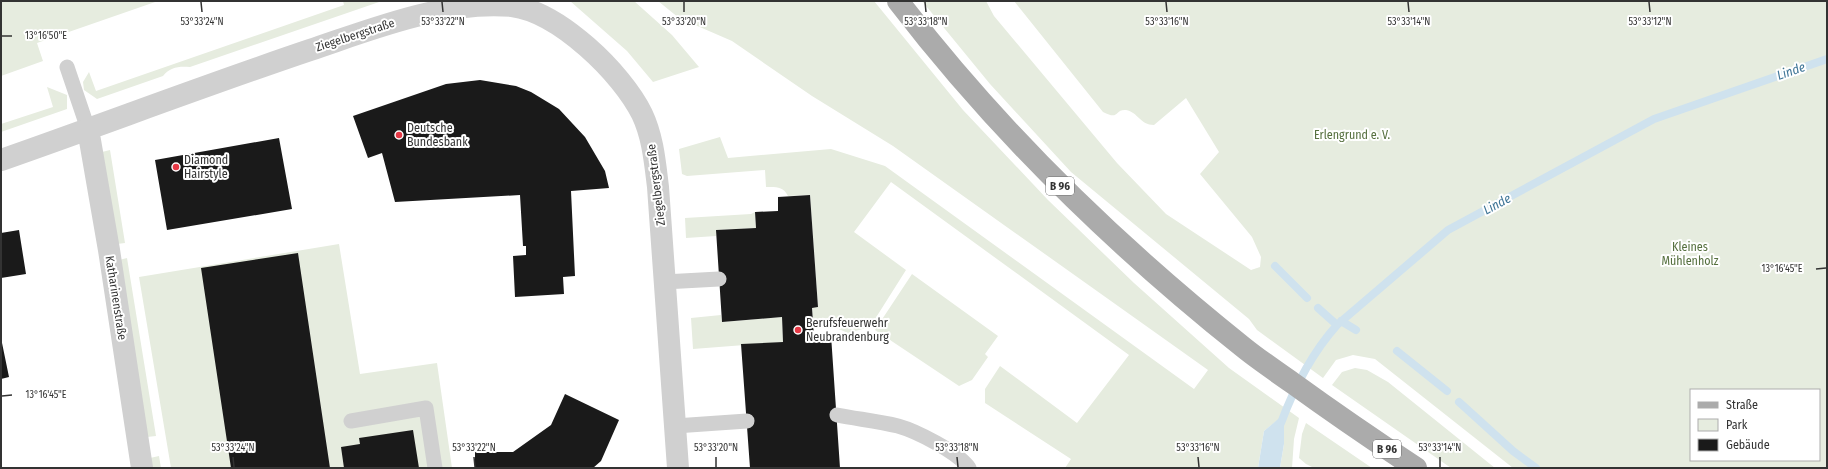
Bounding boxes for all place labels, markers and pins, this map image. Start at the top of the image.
place label: Deutsche Bundesbank [407,121,468,149]
marker: Deutsche Bundesbank [394,130,404,140]
place label: Diamond Hairstyle [184,153,228,181]
marker: Diamond Hairstyle [171,162,181,172]
place label: Berufsfeuerwehr Neubrandenburg [806,316,889,344]
marker: Berufsfeuerwehr Neubrandenburg [793,325,803,335]

